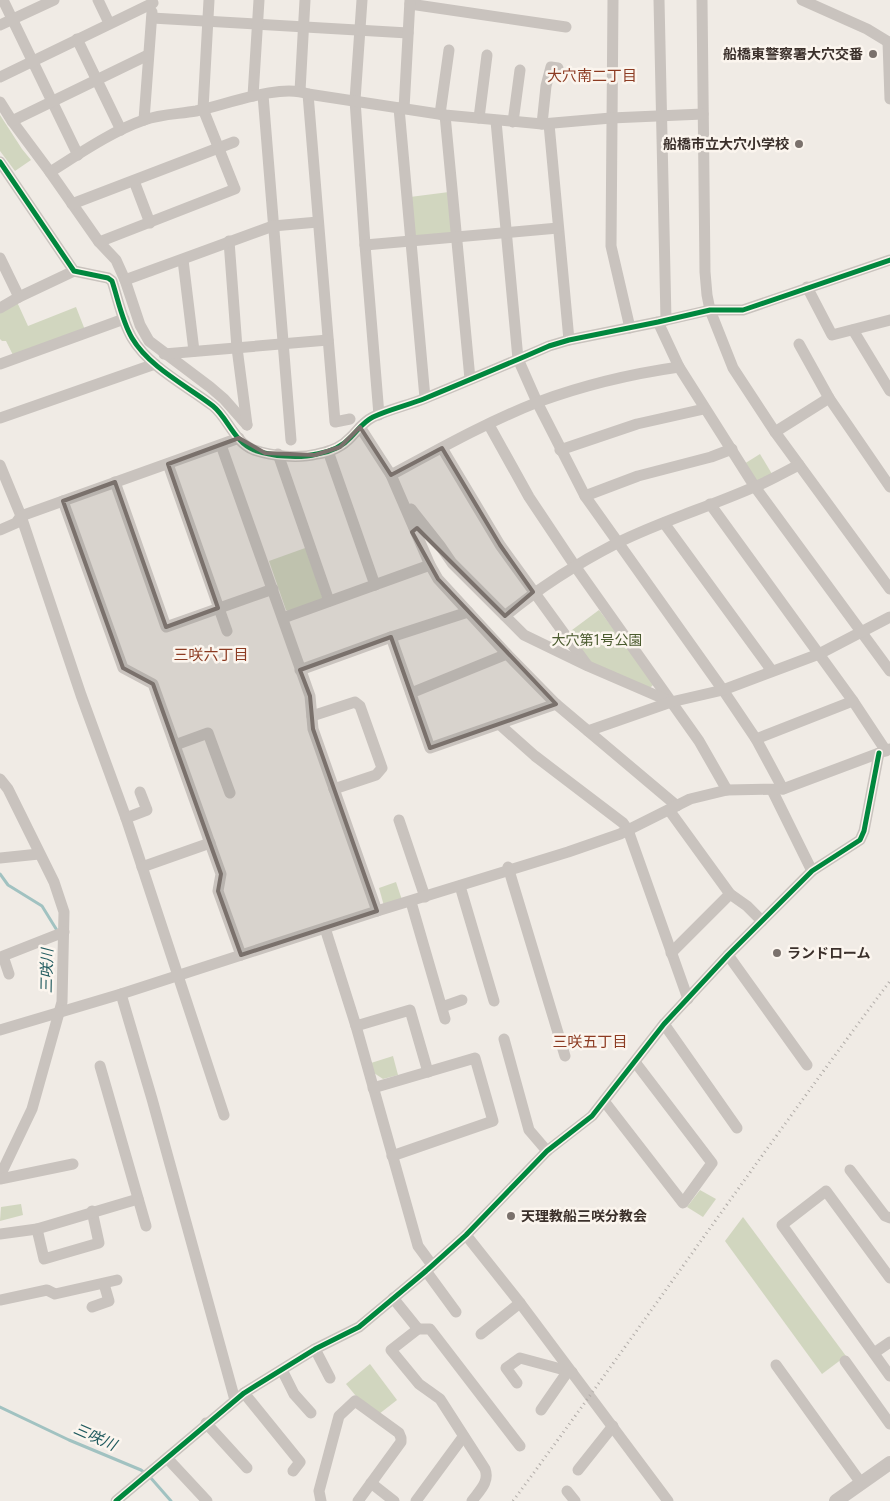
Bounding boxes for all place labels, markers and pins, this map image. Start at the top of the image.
place label: 船橋東警察署大穴交番 [723,46,863,62]
marker: 船橋東警察署大穴交番 [867,48,879,60]
place label: 船橋市立大穴小学校 [663,136,789,152]
marker: 船橋市立大穴小学校 [793,138,805,150]
place label: ランドローム [787,945,871,961]
marker: ランドローム [771,947,783,959]
place label: 天理教船三咲分教会 [521,1208,647,1224]
marker: 天理教船三咲分教会 [505,1210,517,1222]

